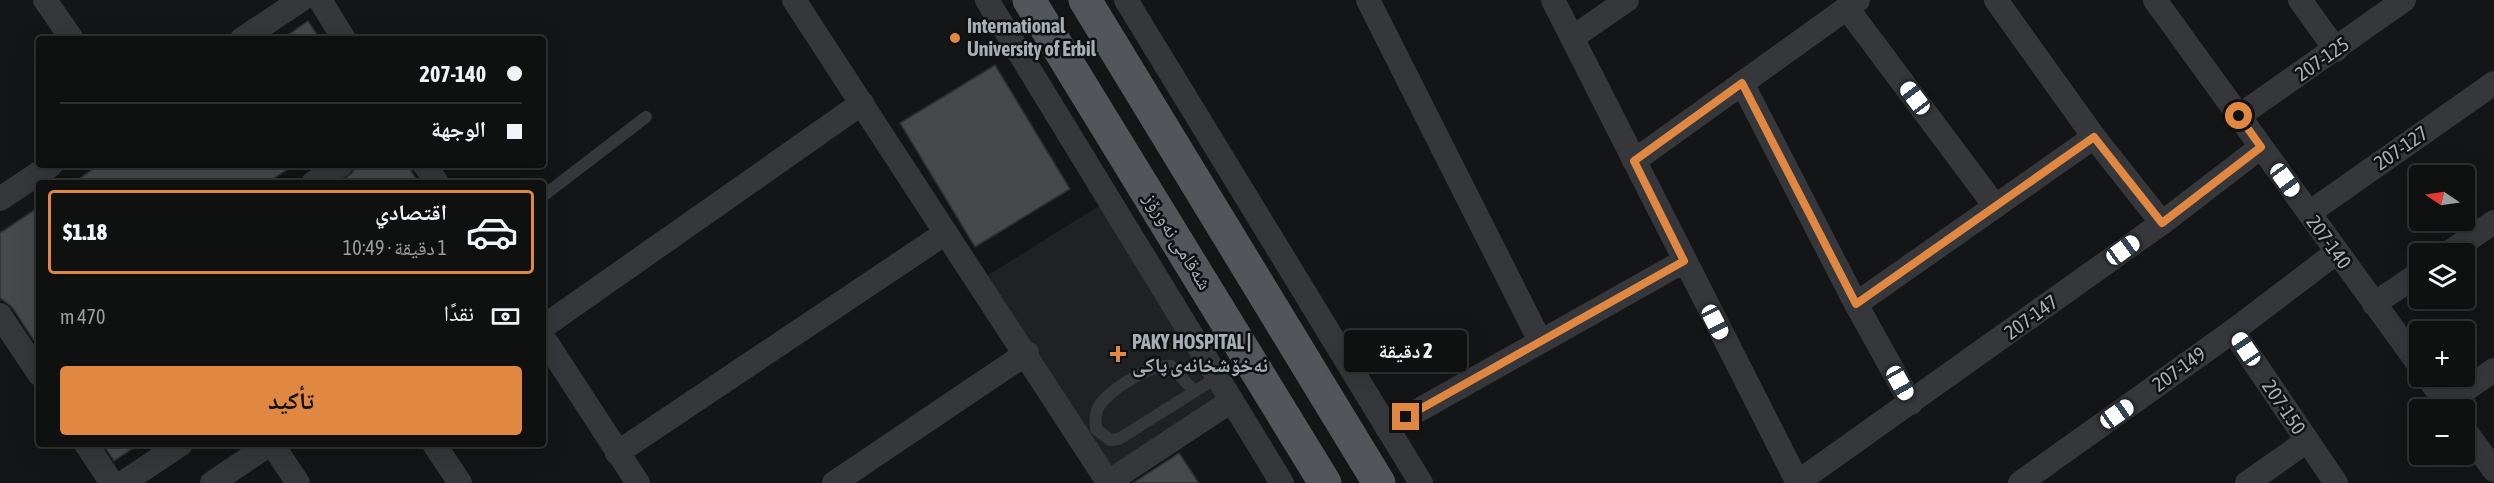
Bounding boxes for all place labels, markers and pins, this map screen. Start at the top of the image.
place label: International University of Erbil [967,14,1097,60]
marker: International University of Erbil [948,31,962,45]
place label: PAKY HOSPITAL | نەخۆشخانەی پاکی [1132,330,1268,378]
marker: PAKY HOSPITAL | نەخۆشخانەی پاکی [1109,345,1127,363]

